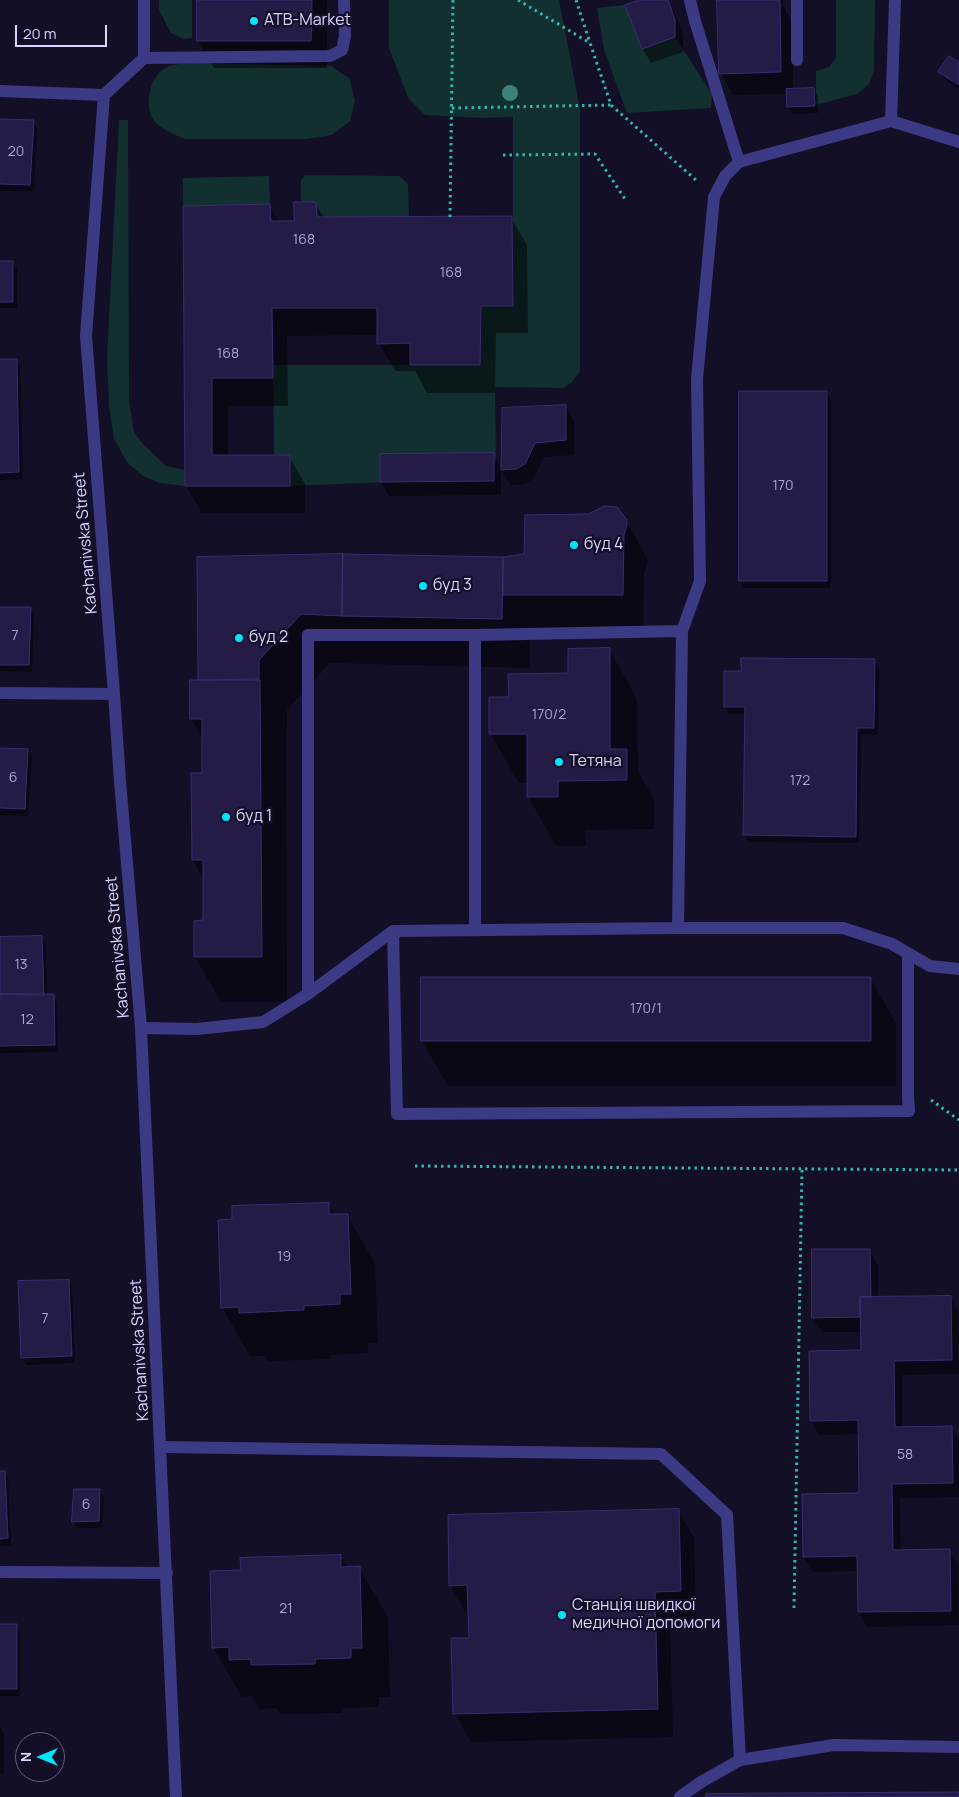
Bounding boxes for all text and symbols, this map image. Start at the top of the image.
place label: ATB-Market [264,11,351,31]
scale bar [18,15,110,47]
marker: ATB-Market [248,15,260,27]
text: 20 m [23,23,56,44]
house number: 20 [8,144,24,160]
house number: 168 [293,232,315,248]
house number: 168 [440,265,462,281]
house number: 168 [217,346,239,362]
street label: Kachanivska Street [70,471,102,615]
house number: 170 [772,478,794,494]
place label: буд 4 [584,535,623,555]
marker: буд 4 [568,539,580,551]
place label: буд 3 [433,576,472,596]
marker: буд 3 [417,580,429,592]
house number: 7 [11,628,19,644]
place label: буд 2 [249,628,288,648]
marker: буд 2 [233,632,245,644]
house number: 170/2 [532,707,566,723]
place label: Тетяна [569,752,622,772]
marker: Тетяна [553,756,565,768]
house number: 6 [9,770,17,786]
house number: 172 [790,773,810,789]
place label: буд 1 [236,807,272,827]
marker: буд 1 [220,811,232,823]
street label: Kachanivska Street [102,875,134,1019]
house number: 13 [14,957,28,973]
house number: 170/1 [630,1001,662,1017]
house number: 12 [20,1012,34,1028]
house number: 19 [277,1249,291,1265]
street label: Kachanivska Street [127,1279,153,1421]
house number: 7 [41,1311,49,1327]
house number: 58 [897,1447,913,1463]
house number: 6 [82,1497,90,1513]
place label: Станція швидкої медичної допомоги [572,1596,720,1634]
house number: 21 [279,1601,293,1617]
marker: Станція швидкої медичної допомоги [556,1609,568,1621]
north arrow [15,1732,65,1782]
text: N [16,1752,35,1762]

